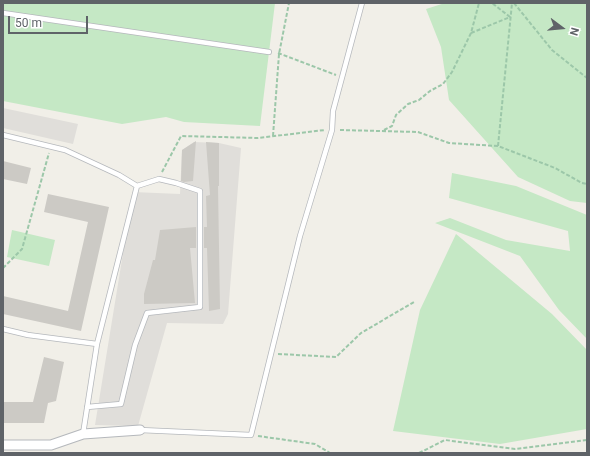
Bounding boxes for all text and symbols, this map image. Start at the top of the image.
scale bar [10,8,90,34]
north arrow [542,8,582,48]
text: 50 m [15,16,42,30]
text: N [567,26,581,37]

